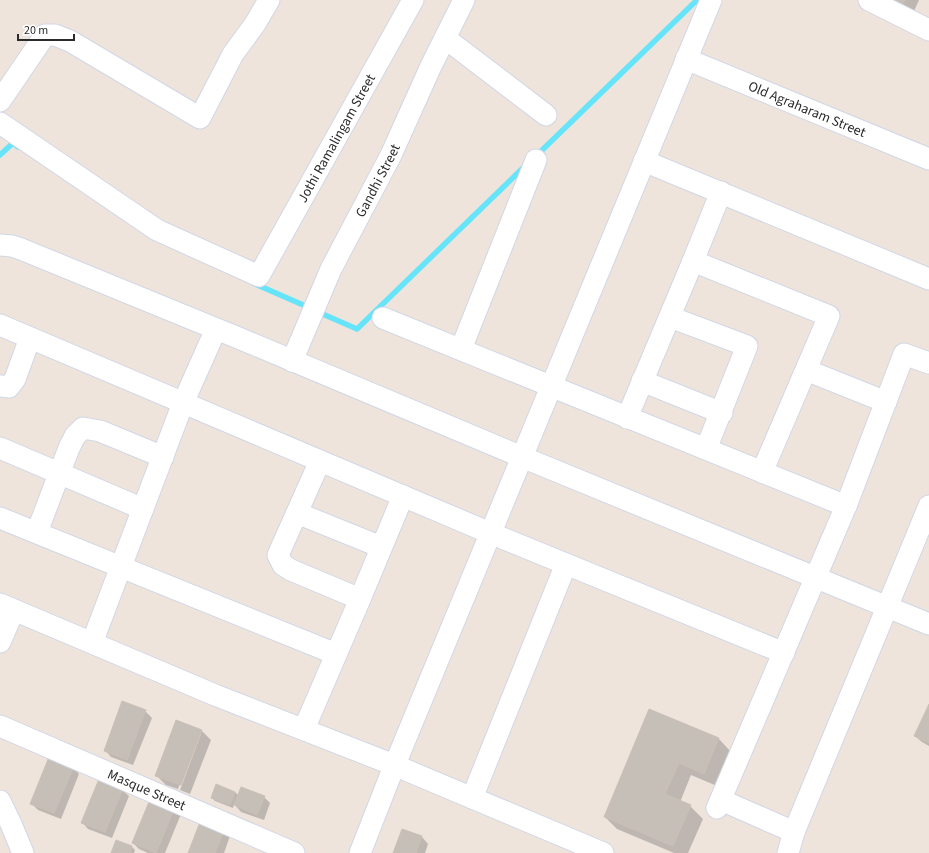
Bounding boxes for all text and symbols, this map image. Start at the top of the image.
scale bar [18,16,74,42]
text: 20 m [24,22,48,39]
street label: Jothi Ramalingam Street [293,70,381,206]
street label: Old Agraharam Street [745,77,869,143]
street label: Gandhi Street [351,141,406,221]
street label: Masque Street [104,765,189,816]

